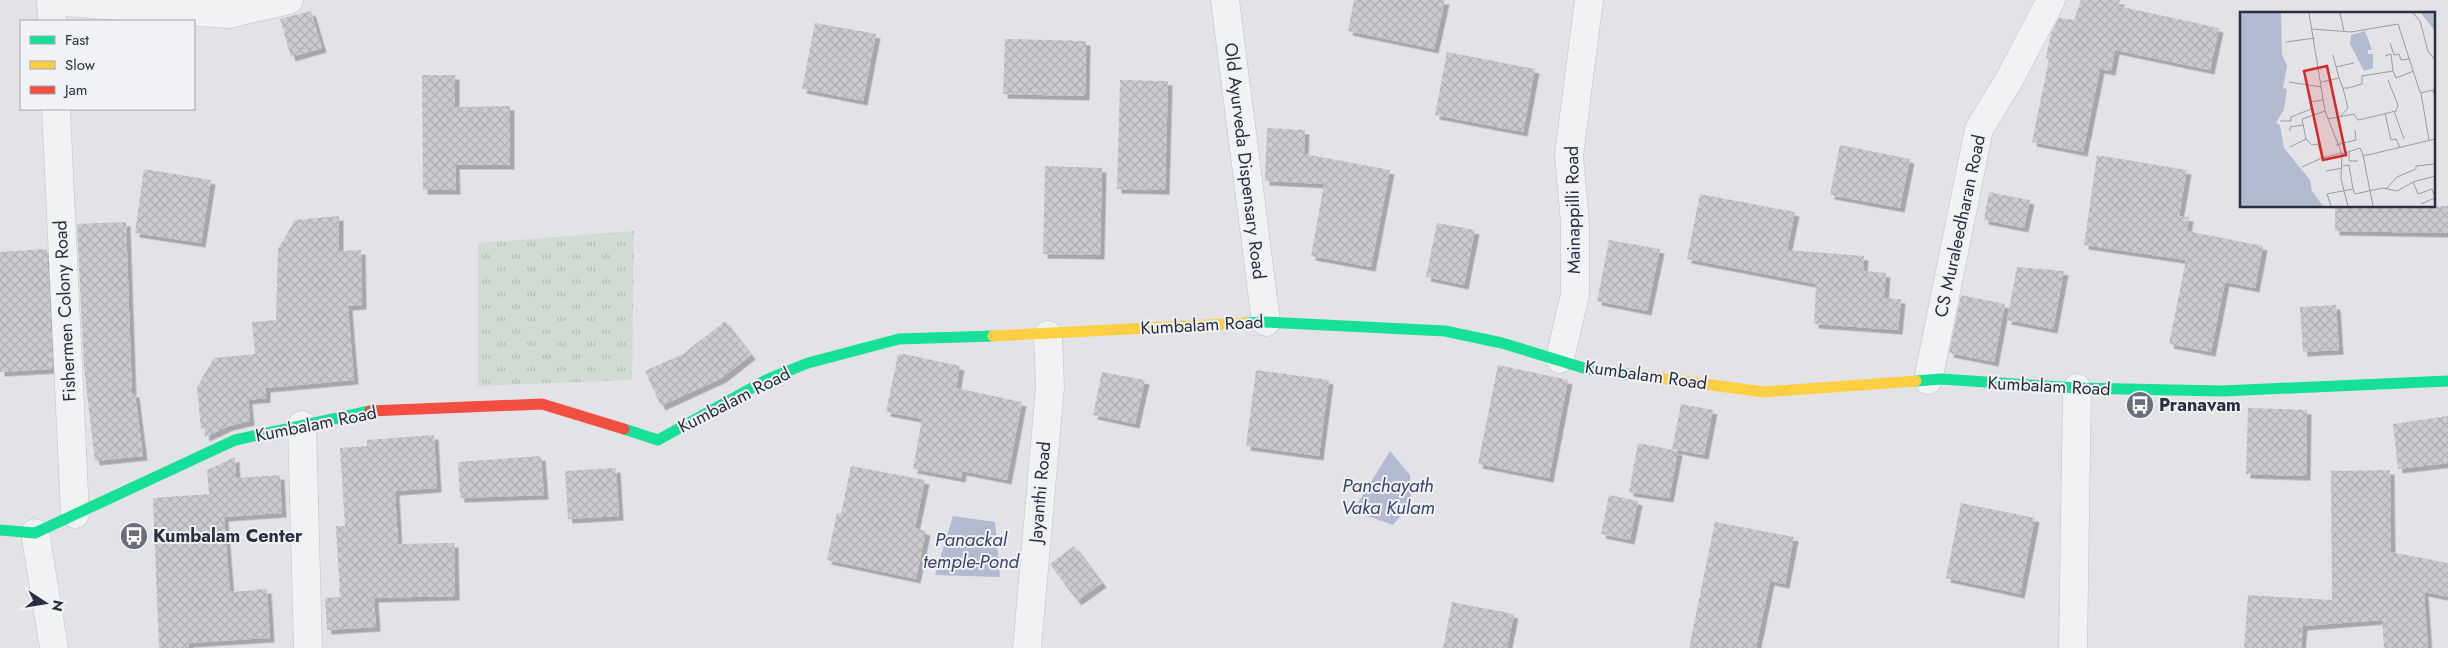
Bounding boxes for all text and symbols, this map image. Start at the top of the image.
inset map [2240,12,2436,208]
legend [20,20,195,110]
text: Fast [65,29,89,51]
street label: Old Ayurveda Dispensary Road [1218,41,1272,281]
text: Slow [65,54,96,76]
text: Jam [63,79,88,101]
street label: CS Muraleedharan Road [1928,132,1992,320]
street label: Mainappilli Road [1559,146,1587,274]
street label: Fishermen Colony Road [47,220,83,402]
street label: Kumbalam Road [1140,309,1264,341]
street label: Kumbalam Road [1583,354,1709,396]
street label: Kumbalam Road [673,360,795,440]
street label: Kumbalam Road [1987,370,2111,402]
bus stop icon: Pranavam [2125,390,2155,420]
place label: Pranavam [2159,392,2241,418]
street label: Kumbalam Road [253,399,379,449]
street label: Jayanthi Road [1022,440,1057,546]
water label: Panchayath Vaka Kulam [1341,472,1435,521]
bus stop icon: Kumbalam Center [119,521,149,551]
place label: Kumbalam Center [153,523,303,549]
water label: Panackal temple-Pond [923,526,1021,575]
north arrow [20,578,70,628]
text: N [47,598,69,613]

